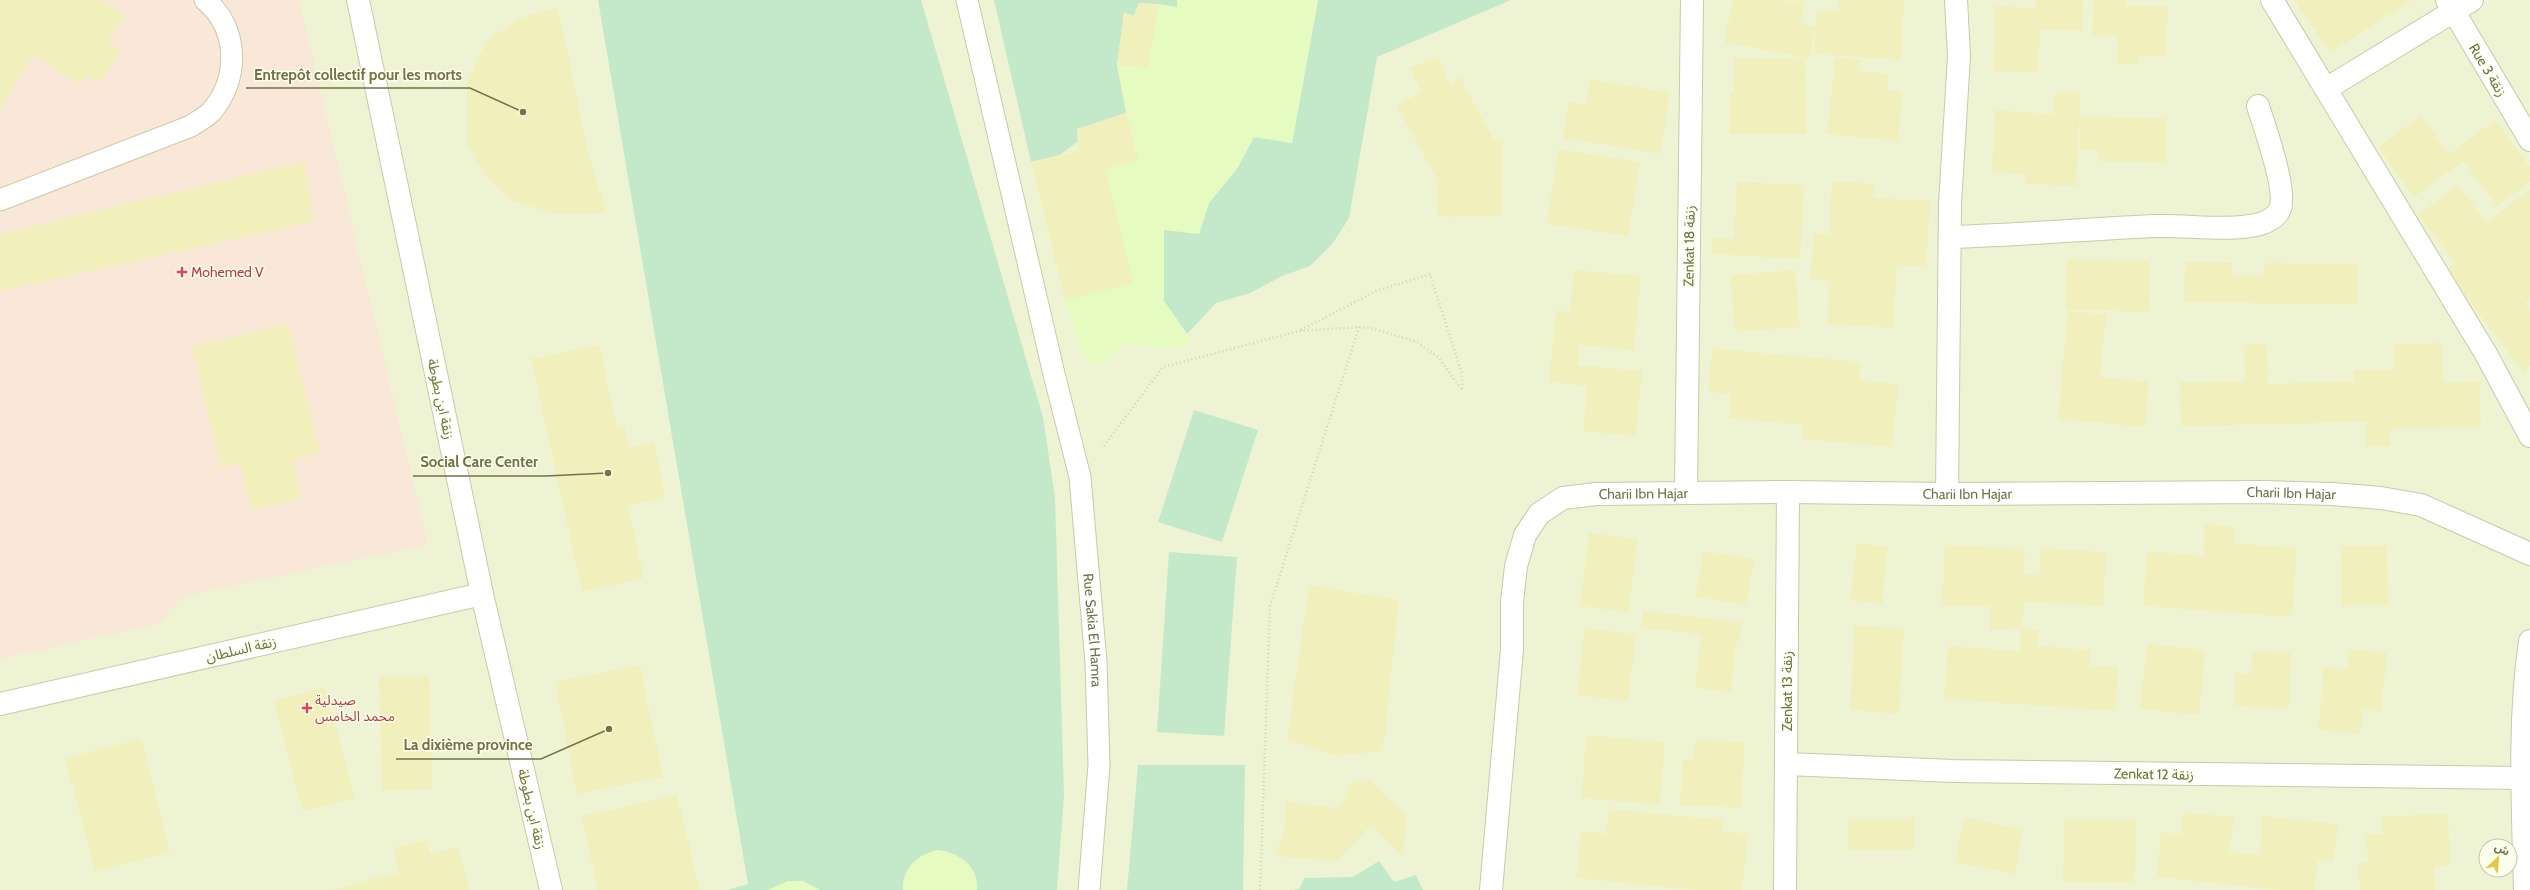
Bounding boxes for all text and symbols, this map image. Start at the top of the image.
street label: Rue 3 زنقة [2465,40,2511,100]
callout: Entrepôt collectif pour les morts [246,61,470,88]
text: Entrepôt collectif pour les morts [254,66,462,84]
street label: Zenkat 18 زنقة [1679,205,1699,287]
place label: Mohemed V [191,263,264,281]
marker: Mohemed V [176,266,188,278]
street label: زنقة ابن بطوطة [424,357,458,441]
callout: Social Care Center [413,449,546,476]
text: Social Care Center [420,453,538,471]
street label: Charii Ibn Hajar [2247,483,2337,503]
street label: Charii Ibn Hajar [1599,484,1689,503]
street label: Charii Ibn Hajar [1922,485,2013,503]
street label: Rue Sakia El Hamra [1079,573,1106,688]
street label: زنقة السلطان [204,632,278,666]
street label: Zenkat 13 زنقة [1778,651,1796,731]
place label: صيدلية محمد الخامس [315,691,395,725]
marker: صيدلية محمد الخامس [302,703,312,713]
callout: La dixième province [396,732,541,759]
text: La dixième province [404,736,533,754]
street label: Zenkat 12 زنقة [2114,764,2194,784]
street label: زنقة ابن بطوطة [514,767,550,851]
north arrow [2478,838,2518,878]
text: ش [2493,839,2512,859]

